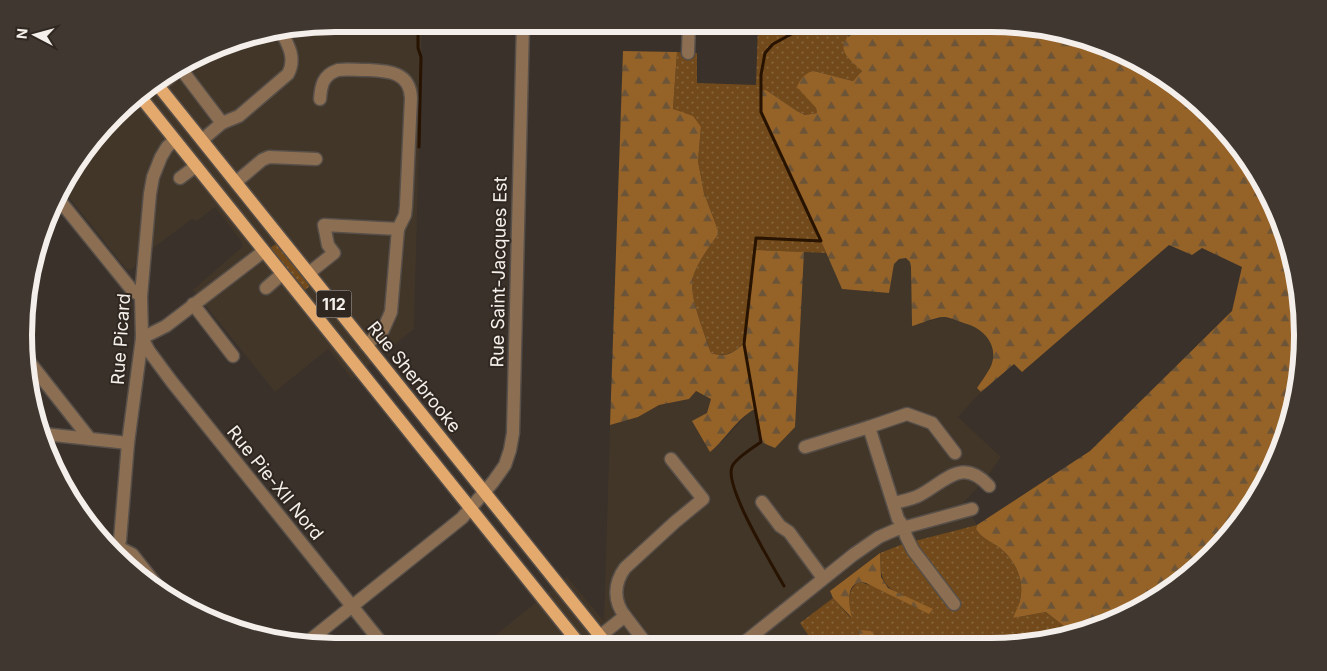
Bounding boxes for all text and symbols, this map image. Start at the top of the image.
north arrow [10,10,60,60]
text: N [13,27,31,40]
street label: Rue Saint-Jacques Est [486,176,511,368]
road number: 112 [316,290,352,318]
street label: Rue Picard [107,292,134,385]
street label: Rue Sherbrooke [363,317,466,436]
street label: Rue Pie-XII Nord [223,421,328,544]

